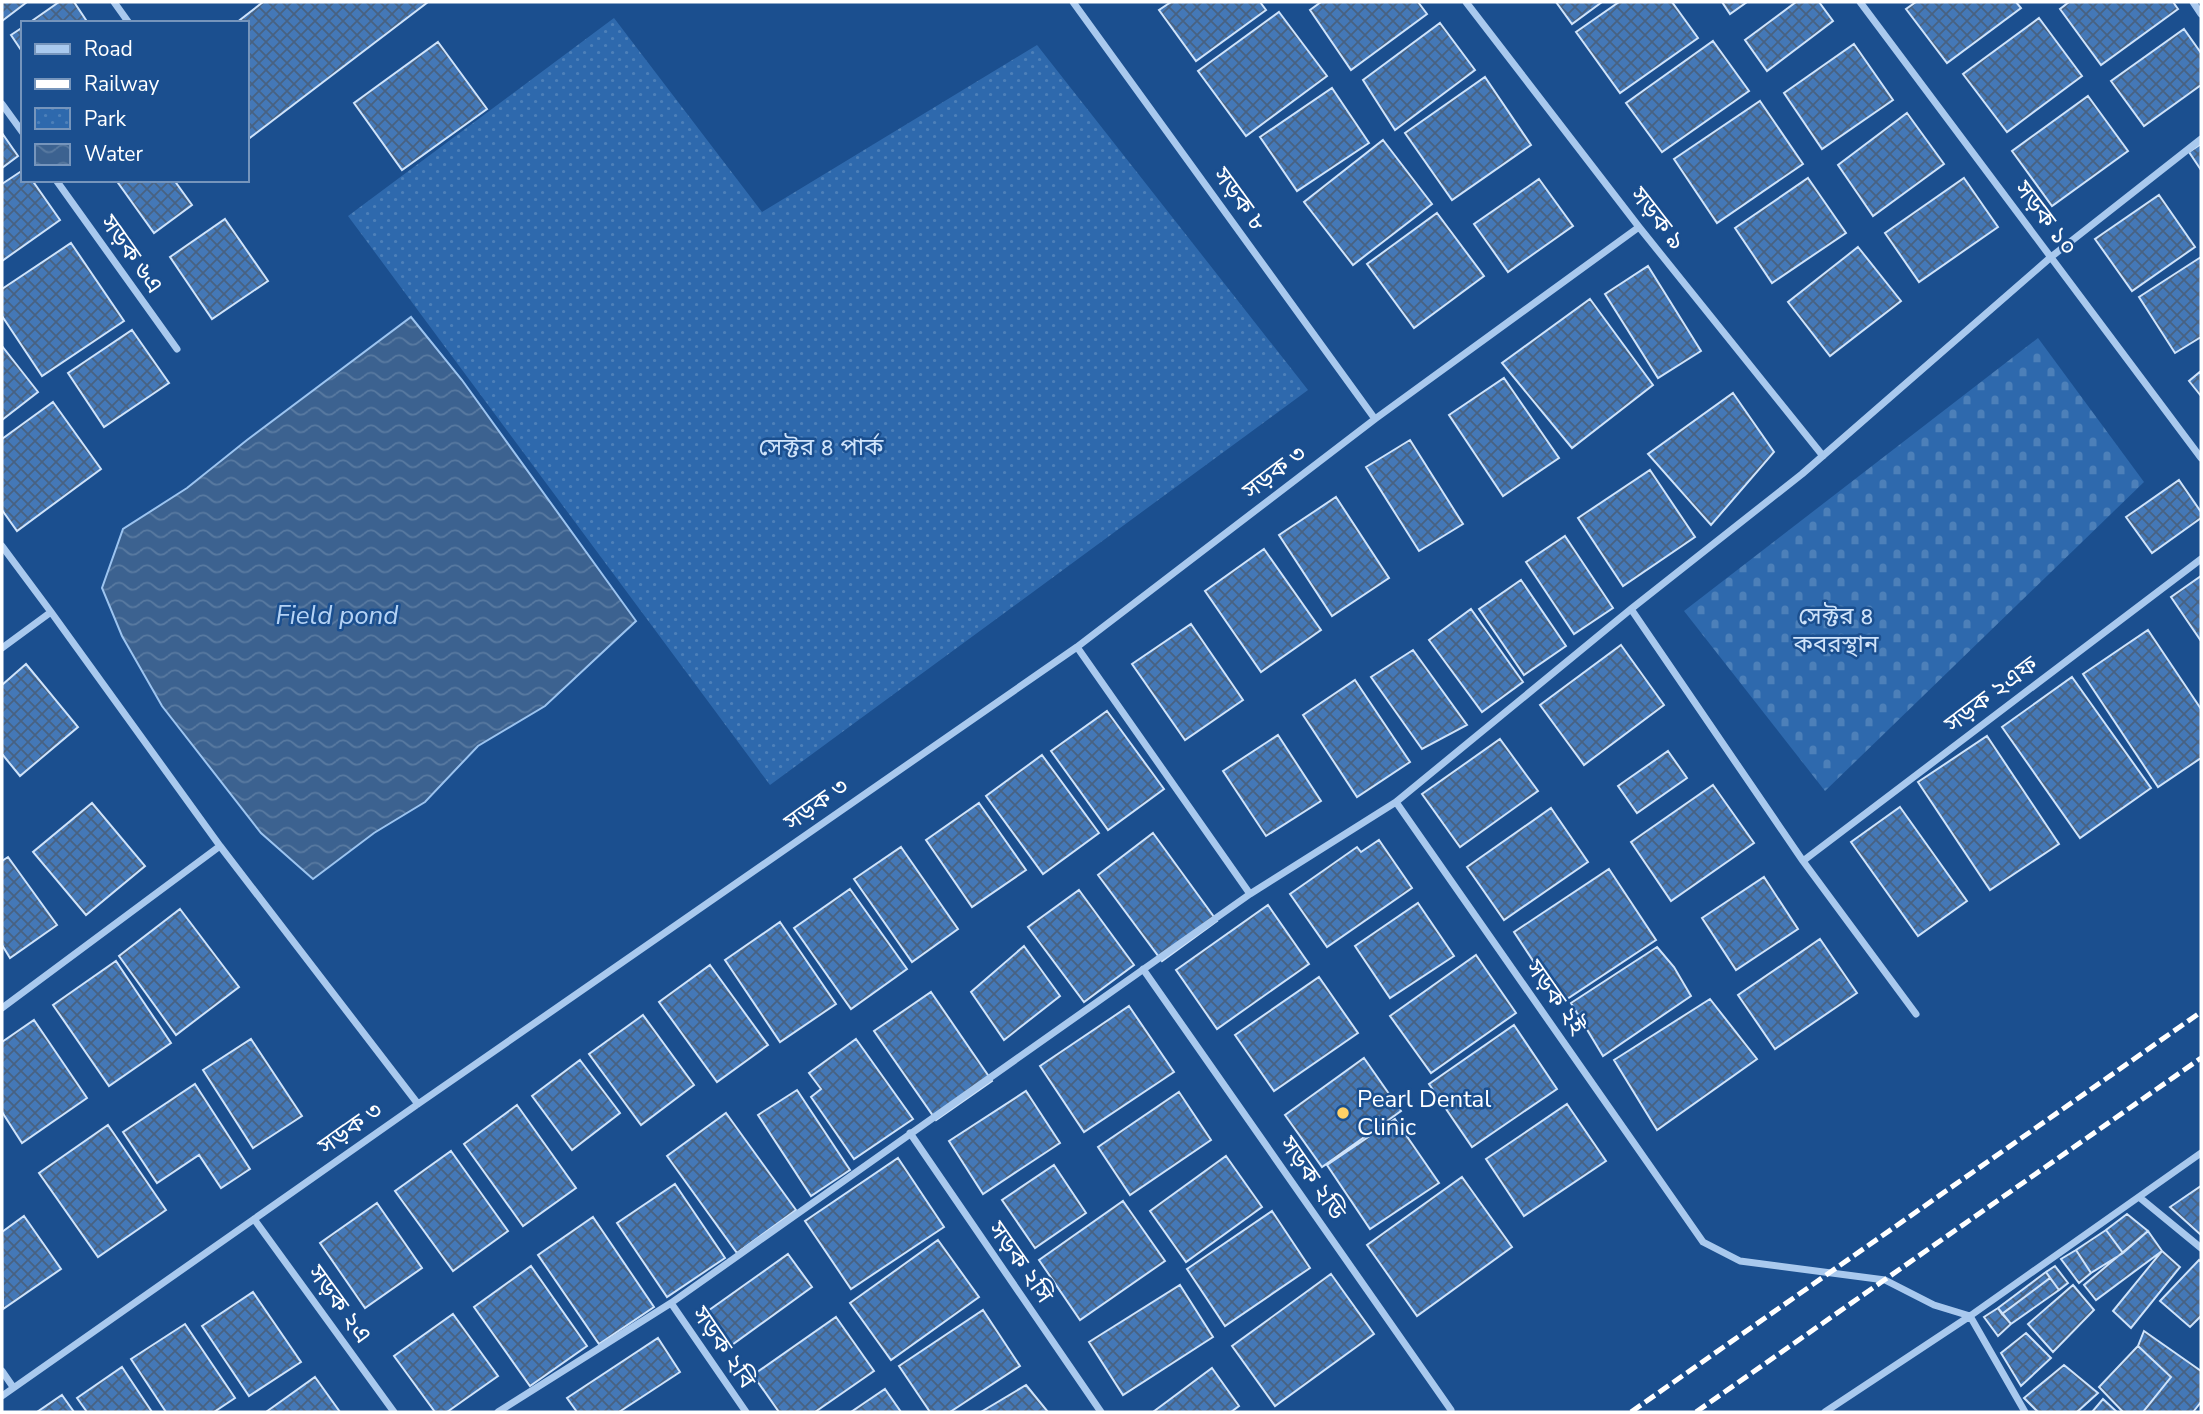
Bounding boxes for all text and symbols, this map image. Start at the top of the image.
legend [21,21,248,182]
text: Road [84,35,133,63]
text: Railway [84,70,159,98]
text: Park [84,105,126,133]
text: Water [84,140,143,168]
street label: সড়ক ৮ [1205,160,1274,237]
street label: সড়ক ১০ [2007,173,2085,262]
street label: সড়ক ৯ [1623,179,1693,256]
street label: সড়ক ৬এ [93,207,171,300]
park label: সেক্টর ৪ পার্ক [759,431,884,463]
street label: সড়ক ৩ [1235,438,1312,507]
water label: Field pond [275,598,399,633]
park label: সেক্টর ৪ কবরস্থান [1793,600,1879,660]
street label: সড়ক ২এফ [1937,648,2045,740]
street label: সড়ক ৩ [777,770,855,838]
street label: সড়ক ২ই [1518,952,1594,1042]
place label: Pearl Dental Clinic [1357,1083,1491,1143]
street label: সড়ক ৩ [311,1094,389,1162]
marker: Pearl Dental Clinic [1335,1105,1351,1121]
street label: সড়ক ২ডি [1272,1129,1354,1227]
street label: সড়ক ২সি [981,1214,1061,1310]
street label: সড়ক ২এ [300,1258,379,1350]
street label: সড়ক ২বি [684,1299,764,1395]

